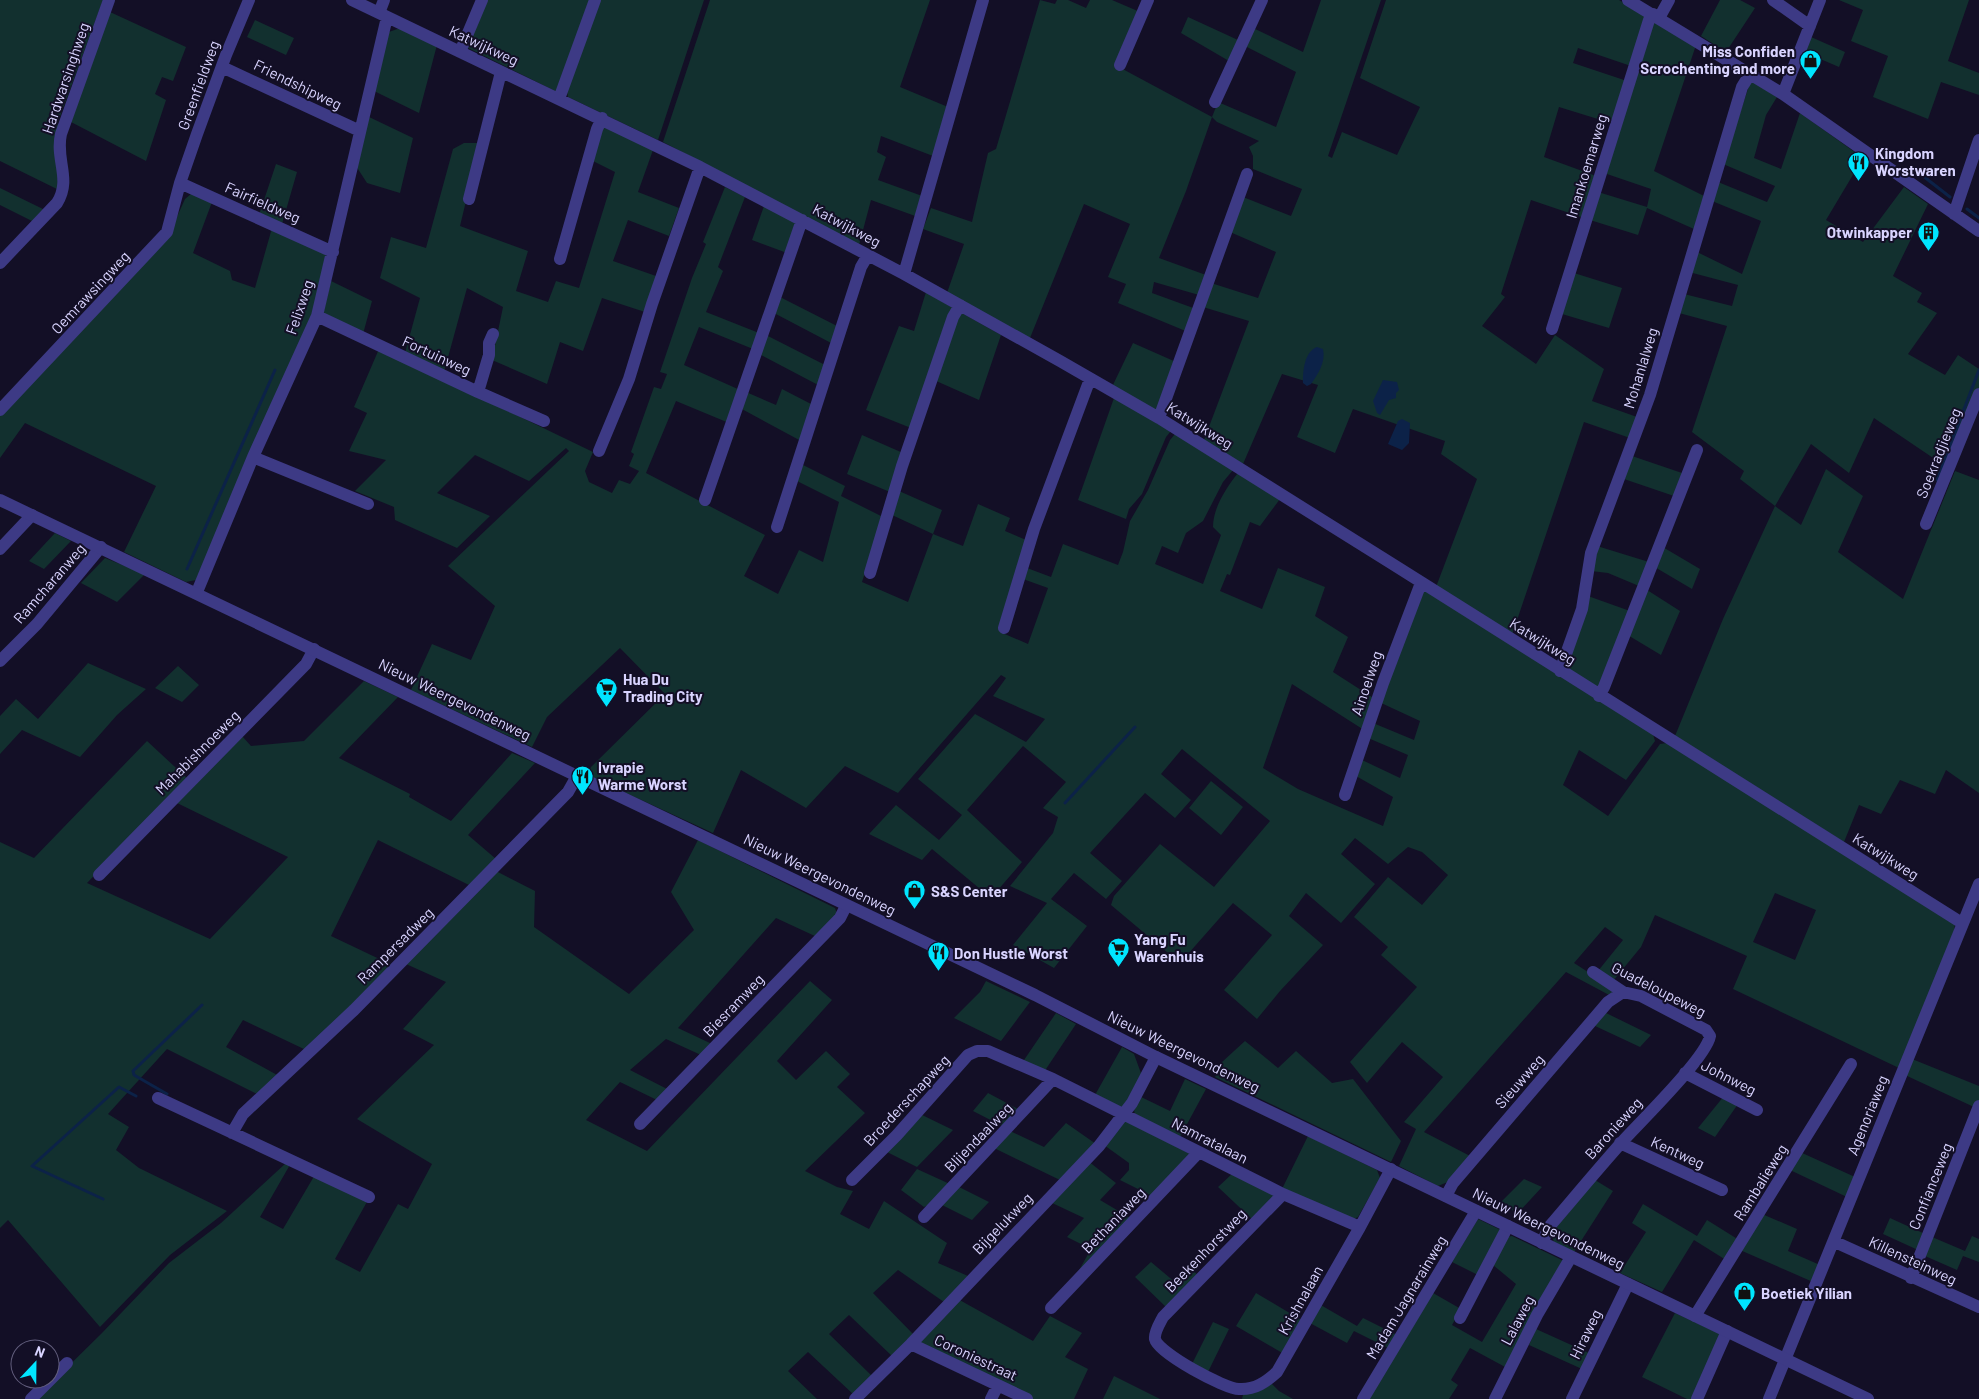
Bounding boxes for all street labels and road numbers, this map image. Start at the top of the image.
street label: Hardwarsinghweg [38,20,92,136]
street label: Katwijkweg [446,21,522,69]
street label: Greenfieldweg [173,38,223,132]
street label: Friendshipweg [251,55,345,113]
street label: Imankoemarweg [1562,112,1610,220]
street label: Fairfieldweg [223,177,303,227]
street label: Katwijkweg [810,200,884,250]
street label: Oemrawsingweg [47,247,133,337]
street label: Felixweg [281,277,317,337]
street label: Mohanlalweg [1619,325,1661,411]
street label: Fortuinweg [400,331,474,379]
street label: Katwijkweg [1164,398,1236,452]
street label: Soekradjieweg [1912,405,1964,501]
street label: Ramcharanweg [9,539,89,627]
street label: Katwijkweg [1507,614,1579,668]
street label: Ainoelweg [1347,648,1385,718]
street label: Nieuw Weergevondenweg [376,654,534,744]
street label: Mahabishnoeweg [151,706,243,798]
street label: Nieuw Weergevondenweg [741,829,899,919]
street label: Katwijkweg [1850,829,1922,883]
street label: Rampersadweg [353,903,437,987]
street label: Guadeloupeweg [1609,958,1709,1020]
street label: Biesramweg [699,970,767,1040]
street label: Nieuw Weergevondenweg [1105,1006,1263,1096]
street label: Sieuwweg [1491,1050,1547,1112]
street label: Broederschapweg [859,1051,953,1149]
street label: Johnweg [1698,1055,1760,1099]
street label: Agenoriaweg [1843,1072,1891,1158]
street label: Baronieweg [1581,1093,1645,1163]
street label: Blijendaalweg [940,1098,1016,1176]
street label: Namratalaan [1169,1113,1251,1167]
street label: Kentweg [1648,1132,1708,1172]
street label: Rambalieweg [1729,1140,1791,1224]
street label: Confianceweg [1904,1140,1956,1232]
street label: Bethaniaweg [1077,1183,1149,1257]
street label: Nieuw Weergevondenweg [1470,1183,1628,1273]
street label: Bijgelukweg [968,1189,1036,1257]
street label: Beekenhorstweg [1160,1204,1250,1296]
street label: Madam Jagnarainweg [1362,1232,1450,1362]
street label: Killensteinweg [1866,1232,1960,1288]
street label: Krishnalaan [1274,1262,1326,1338]
street label: Lalaweg [1496,1292,1538,1348]
street label: Hiraweg [1565,1306,1605,1362]
street label: Coroniestraat [932,1330,1020,1384]

